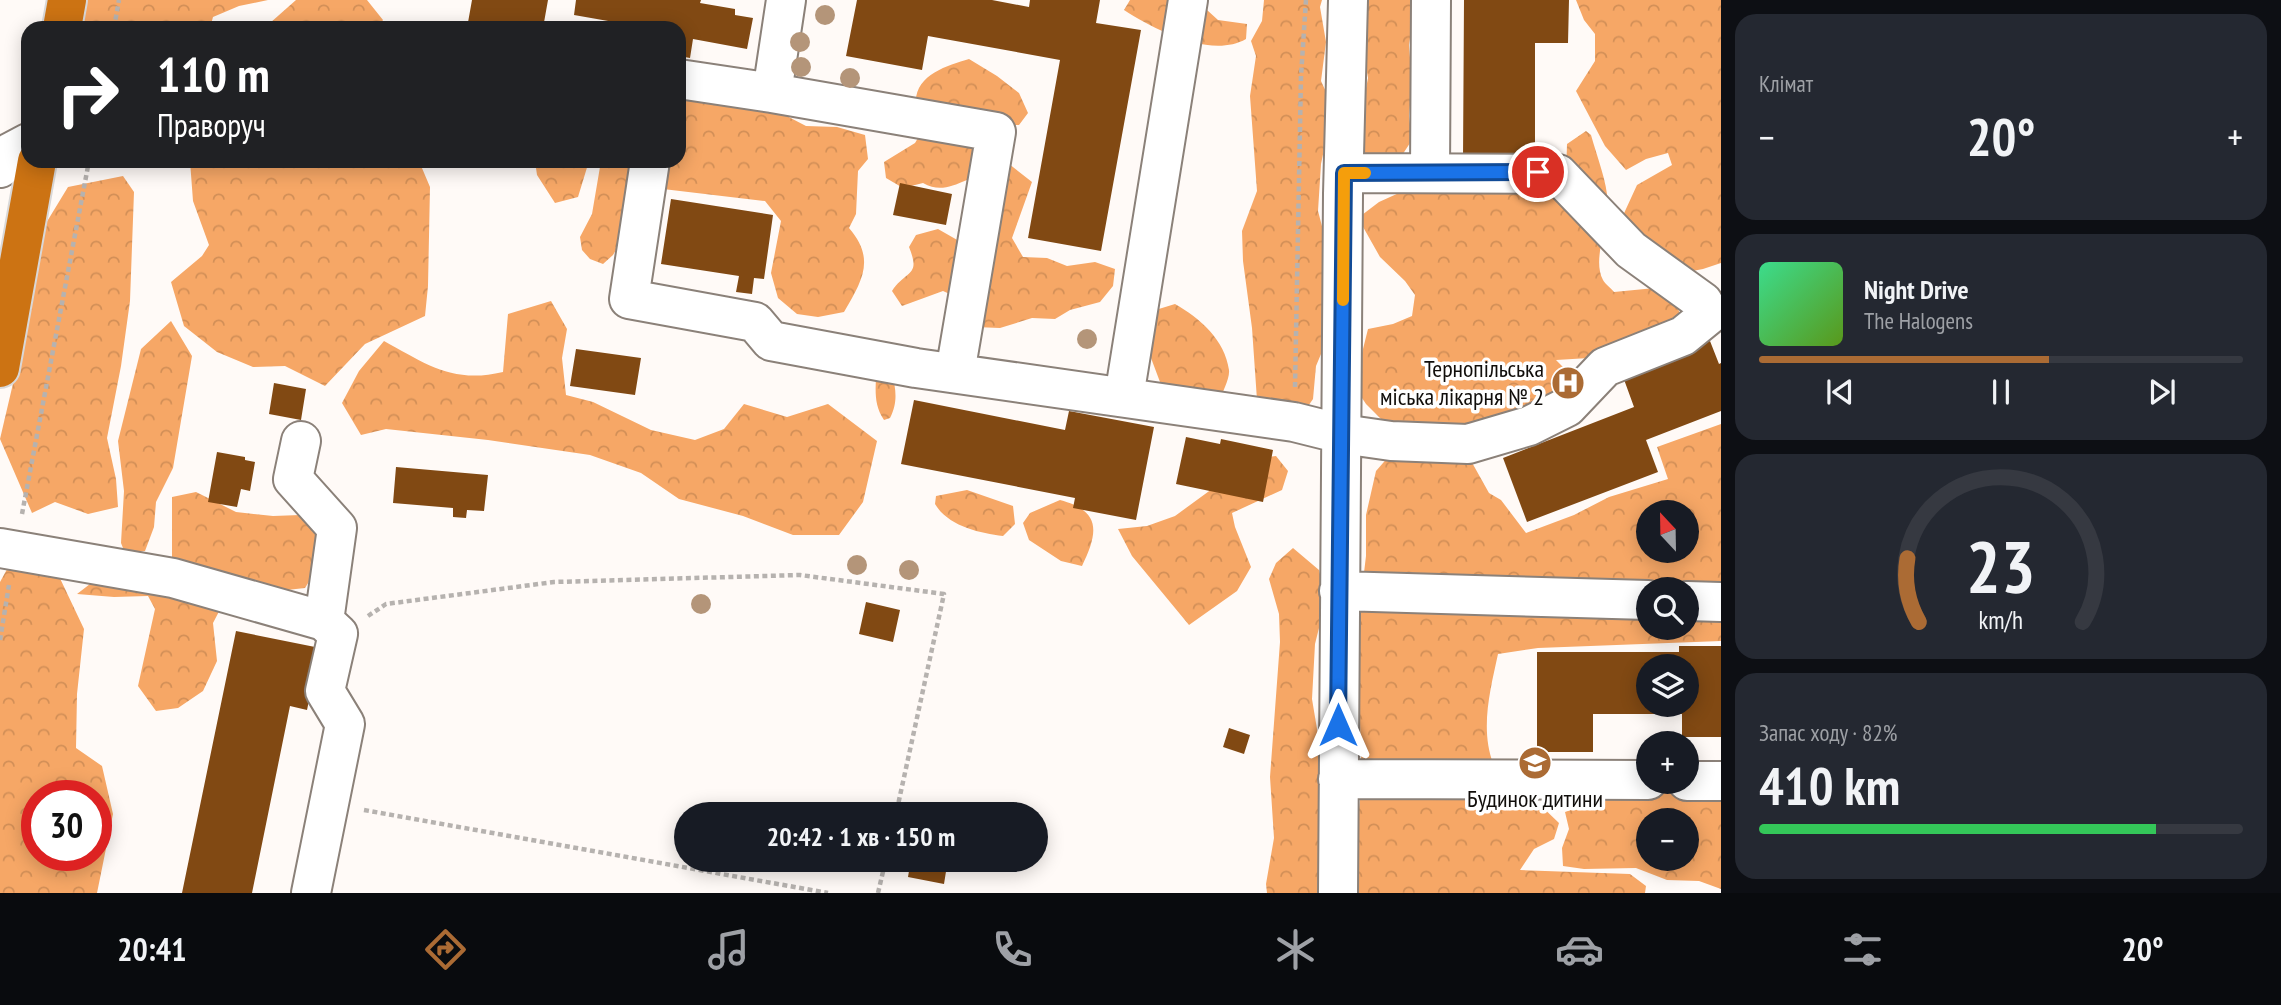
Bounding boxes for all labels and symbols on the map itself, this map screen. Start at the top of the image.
pin [1508,142,1568,202]
place label: Тернопільська міська лікарня № 2 [1380,353,1544,412]
hospital icon: Тернопільська міська лікарня № 2 [1549,364,1587,402]
north arrow [1636,500,1699,564]
position arrow [1301,688,1375,762]
school or university icon: Будинок дитини [1516,744,1554,782]
speed limit sign: 30 [21,780,112,871]
place label: Будинок дитини [1467,783,1603,814]

